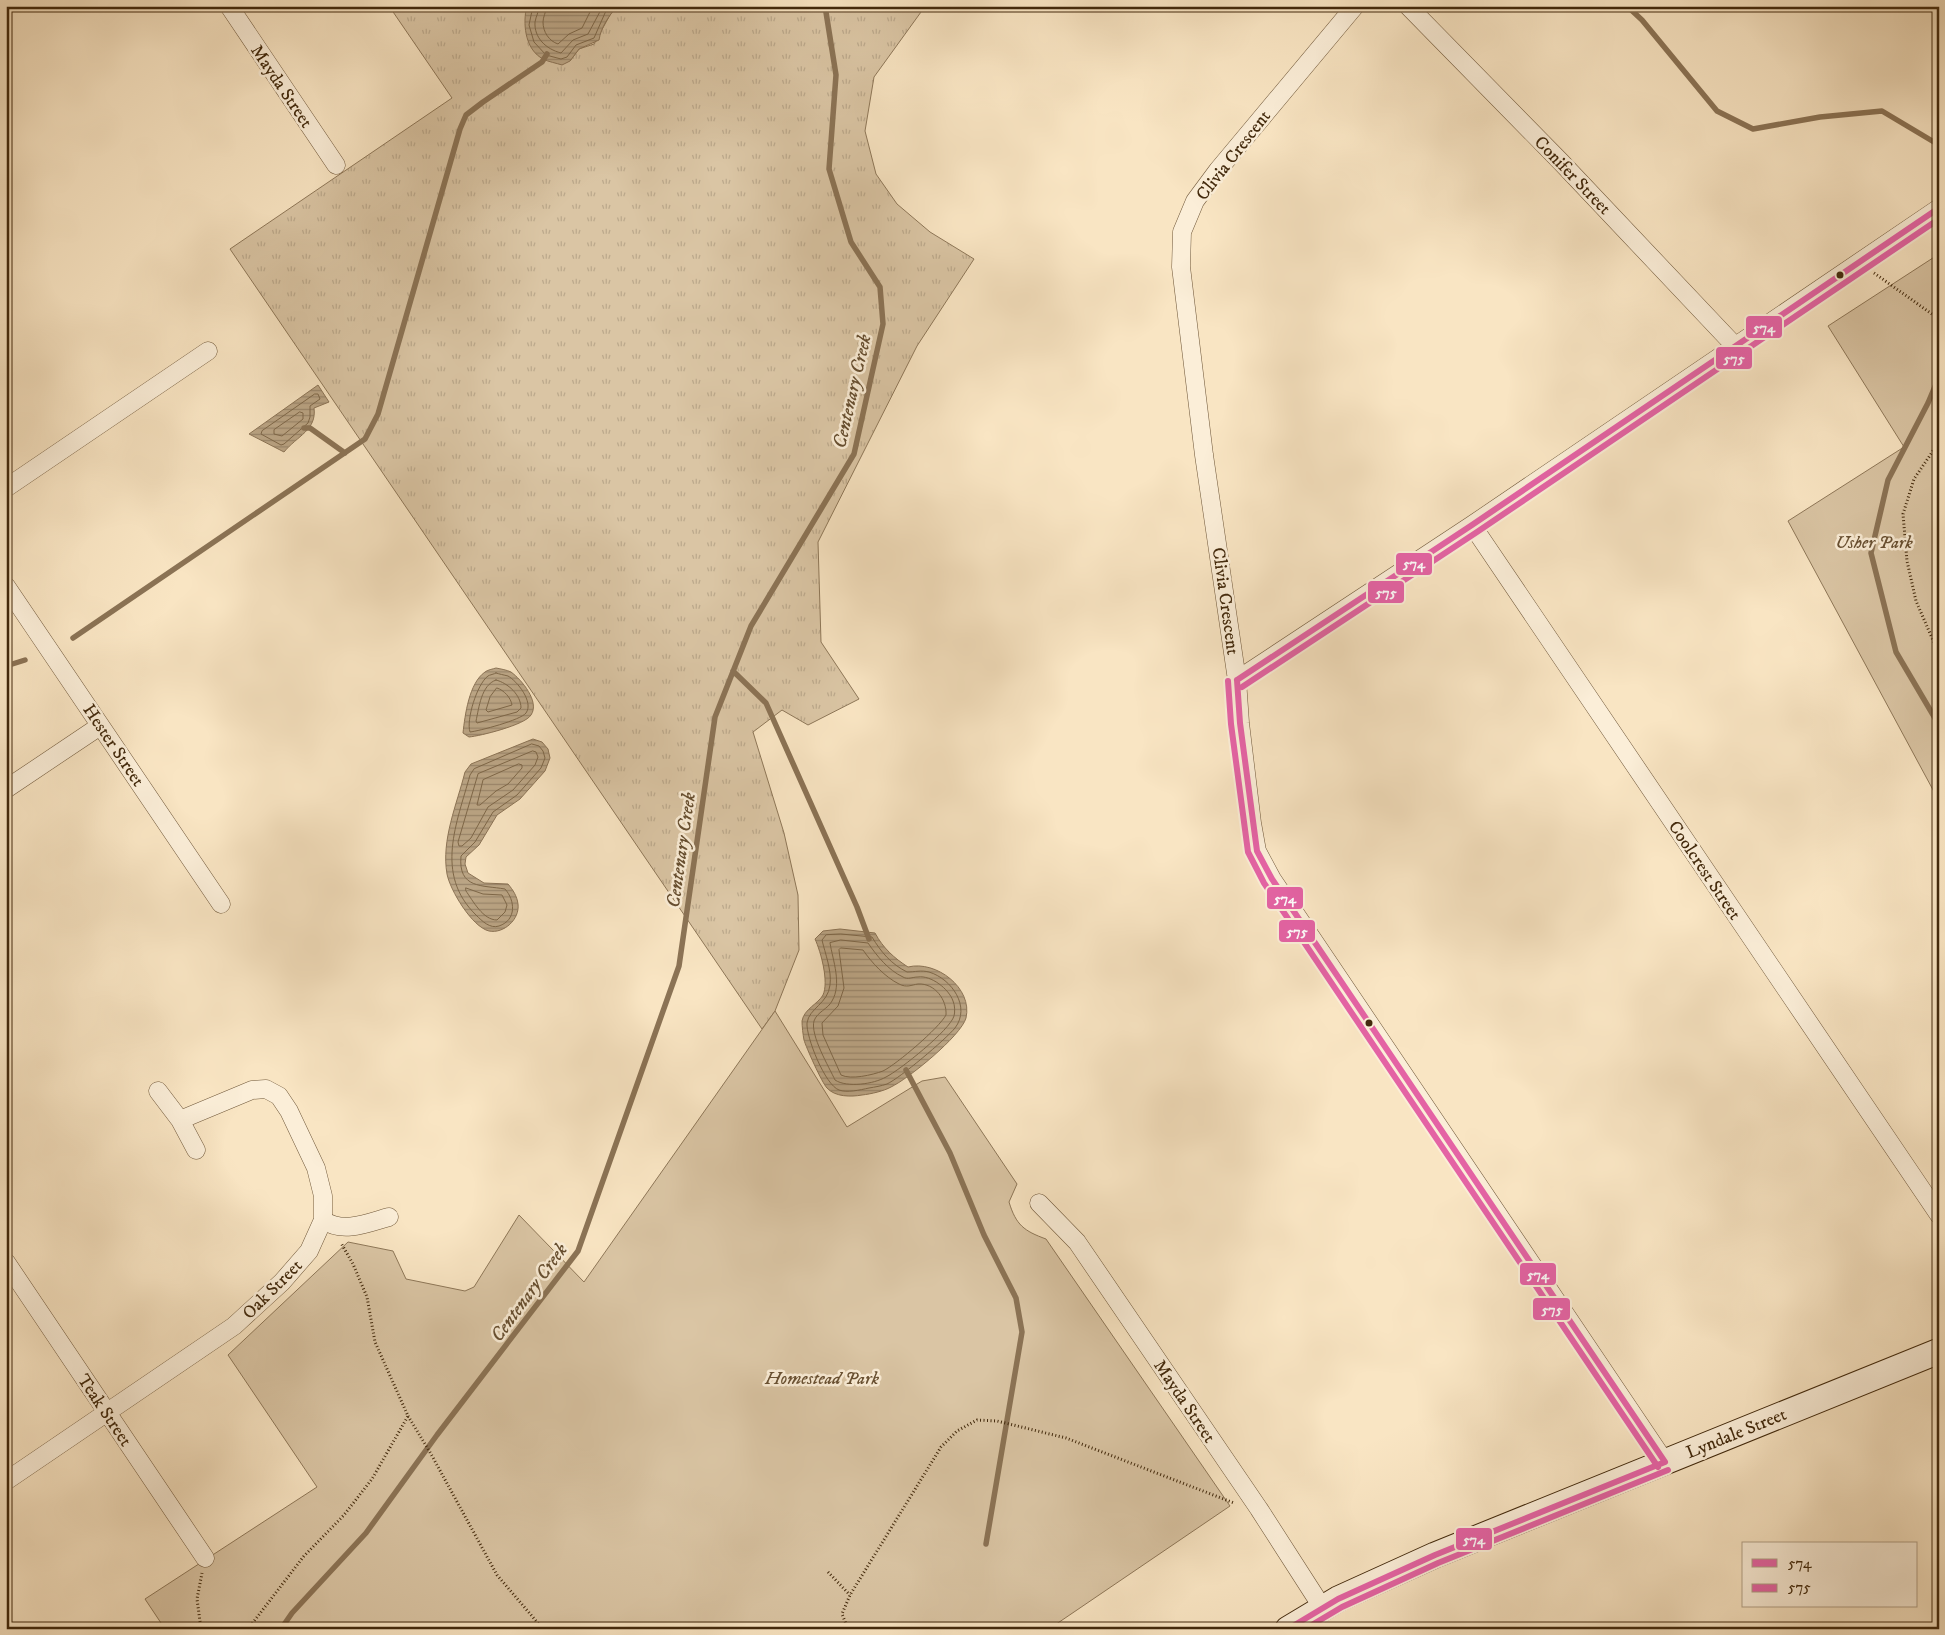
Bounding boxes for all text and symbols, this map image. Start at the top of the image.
street label: Mayda Street [245,41,317,132]
street label: Clivia Crescent [1192,106,1276,205]
street label: Conifer Street [1529,132,1615,220]
unlabelled marker [1835,270,1845,280]
line badge: 574 [1745,315,1783,339]
text: 574 [1752,319,1776,337]
water label: Centenary Creek [828,332,877,451]
line badge: 575 [1715,346,1753,370]
text: 575 [1722,350,1745,368]
park label: Usher Park [1835,532,1913,554]
street label: Clivia Crescent [1207,546,1243,657]
line badge: 574 [1395,552,1433,576]
text: 574 [1402,555,1426,573]
line badge: 575 [1367,580,1405,604]
text: 575 [1374,584,1397,602]
street label: Hester Street [78,700,149,791]
water label: Centenary Creek [662,791,701,909]
street label: Coolcrest Street [1663,817,1746,925]
line badge: 574 [1266,886,1304,910]
text: 574 [1273,890,1297,908]
line badge: 575 [1278,919,1316,943]
text: 575 [1285,923,1308,941]
unlabelled marker [1364,1018,1374,1028]
water label: Centenary Creek [486,1239,573,1347]
street label: Oak Street [238,1255,307,1324]
line badge: 574 [1519,1262,1557,1286]
text: 574 [1526,1266,1550,1284]
line badge: 575 [1532,1297,1571,1321]
text: 575 [1540,1301,1563,1319]
street label: Mayda Street [1148,1356,1220,1447]
park label: Homestead Park [764,1368,879,1390]
street label: Teak Street [72,1370,136,1451]
street label: Lyndale Street [1683,1404,1790,1464]
line badge: 574 [1455,1527,1493,1551]
text: 574 [1462,1531,1486,1549]
legend [1742,1542,1918,1608]
text: 574 [1788,1554,1812,1573]
text: 575 [1788,1578,1811,1597]

